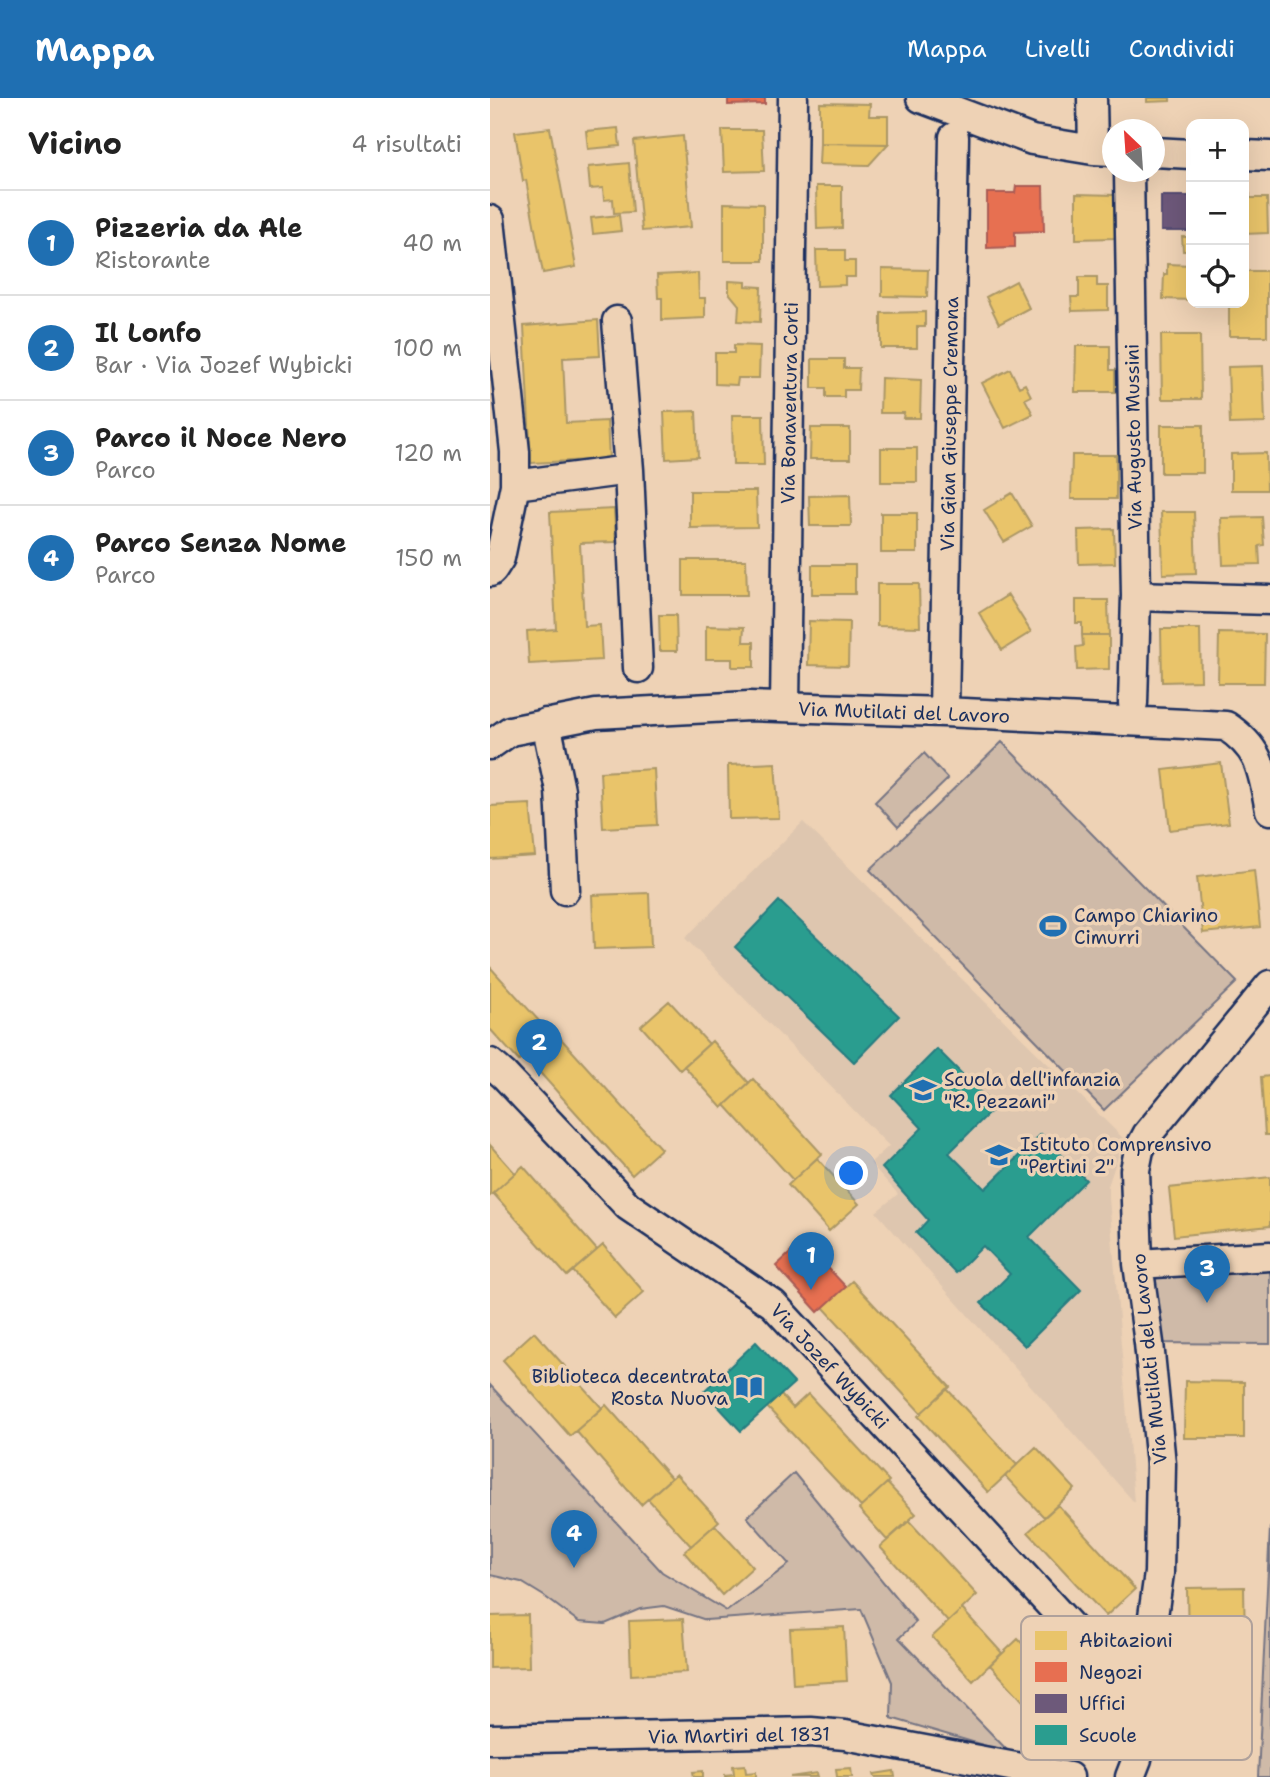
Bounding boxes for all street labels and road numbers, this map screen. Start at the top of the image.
street label: Via Gian Giuseppe Cremona [935,296,964,552]
street label: Via Bonaventura Corti [775,302,804,504]
street label: Via Augusto Mussini [1119,344,1148,530]
street label: Via Mutilati del Lavoro [798,696,1010,729]
street label: Via Mutilati del Lavoro [1126,1252,1173,1466]
street label: Via Jozef Wybicki [765,1298,894,1435]
street label: Via Martiri del 1831 [648,1721,830,1750]

